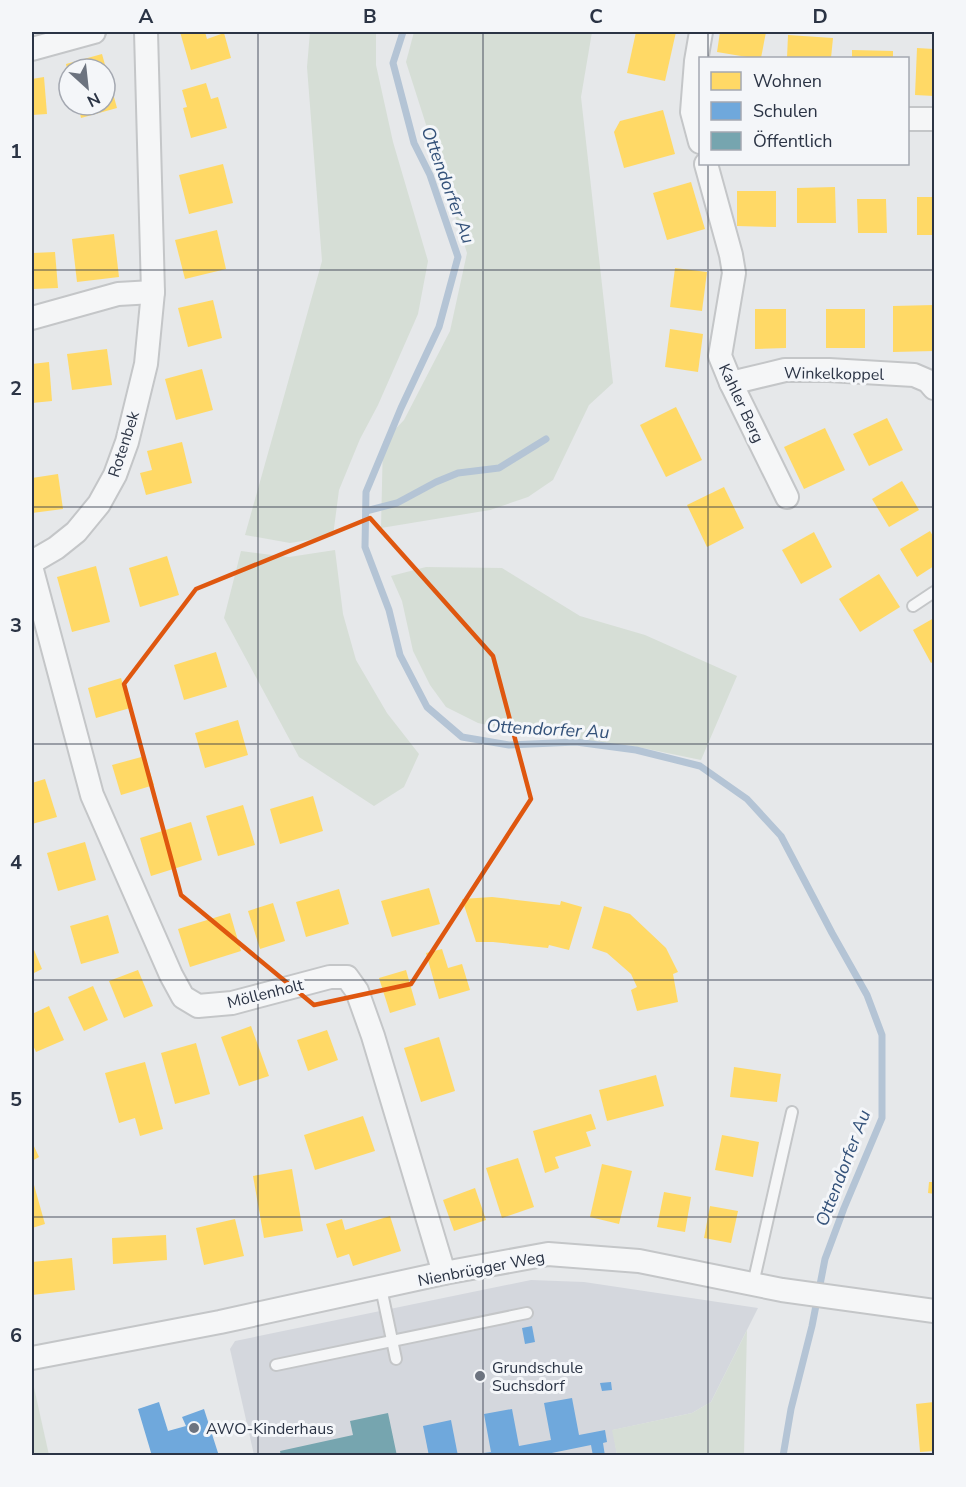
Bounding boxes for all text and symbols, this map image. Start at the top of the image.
text: A [139,3,154,30]
text: B [363,3,377,30]
text: C [589,3,603,30]
text: D [812,3,828,30]
north arrow [57,57,117,117]
legend [699,57,909,165]
text: Wohnen [753,69,822,93]
text: N [83,87,104,112]
text: Schulen [753,99,818,123]
water label: Ottendorfer Au [416,123,480,247]
text: Öffentlich [753,129,832,153]
text: 1 [10,138,22,165]
street label: Kahler Berg [713,360,769,447]
street label: Winkelkoppel [784,362,884,386]
text: 2 [10,375,22,402]
street label: Rotenbek [103,407,145,480]
text: 3 [10,612,22,639]
water label: Ottendorfer Au [486,714,610,744]
text: 4 [10,849,22,876]
street label: Möllenholt [225,974,306,1014]
text: 5 [10,1086,22,1113]
water label: Ottendorfer Au [810,1106,876,1230]
street label: Nienbrügger Weg [416,1246,547,1292]
text: 6 [10,1322,22,1349]
place label: Grundschule Suchsdorf [492,1357,583,1397]
marker: Grundschule Suchsdorf [473,1369,487,1383]
place label: AWO-Kinderhaus [206,1418,334,1440]
marker: AWO-Kinderhaus [187,1421,201,1435]

